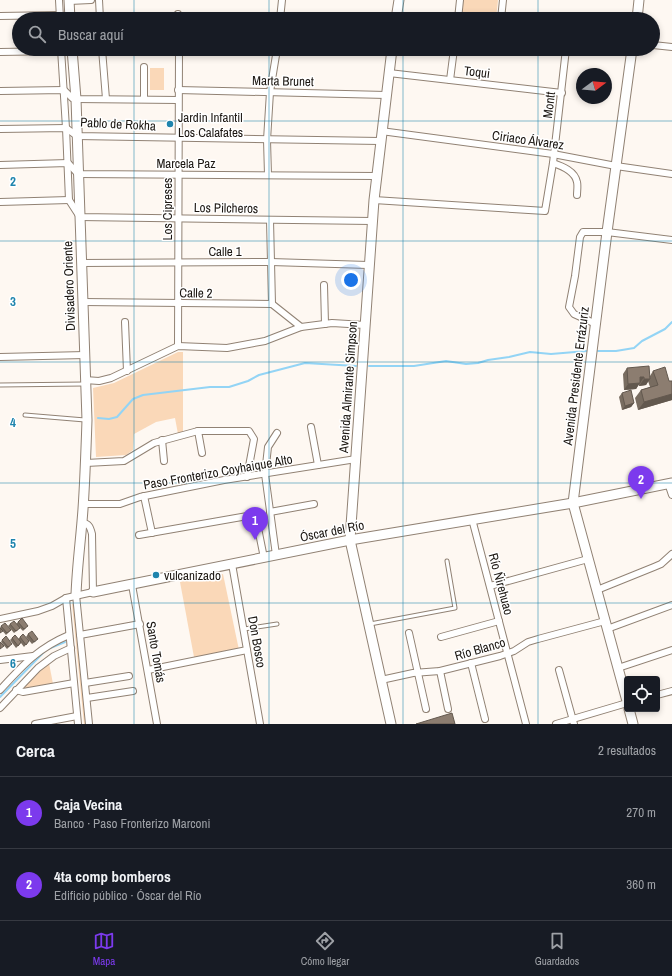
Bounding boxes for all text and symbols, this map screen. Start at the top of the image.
search box [12,12,660,56]
icon: search [26,23,48,45]
text: Buscar aquí [58,24,124,45]
street label: Toqui [463,62,491,82]
north arrow [576,68,612,104]
street label: Marta Brunet [252,72,314,90]
street label: Montt [539,91,559,119]
place label: Jardin Infantil Los Calafates [178,109,243,141]
street label: Pablo de Rokha [80,114,156,134]
marker: Jardin Infantil Los Calafates [165,119,175,129]
street label: Ciriaco Álvarez [491,127,565,153]
street label: Marcela Paz [156,155,216,172]
text: 2 [10,173,16,190]
street label: Los Cipreses [159,178,176,240]
street label: Los Pilcheros [194,199,258,217]
street label: Divisadero Oriente [59,241,79,331]
street label: Calle 1 [208,243,242,260]
your location [341,270,361,290]
street label: Calle 2 [179,284,213,302]
text: 3 [10,293,16,310]
street label: Avenida Presidente Errázuriz [559,306,593,447]
street label: Avenida Almirante Simpson [335,321,361,454]
text: 4 [10,414,16,431]
street label: Paso Fronterizo Coyhaique Alto [142,450,294,493]
pin: 2 [628,466,654,499]
pin: 1 [242,507,268,540]
street label: Óscar del Río [298,516,366,546]
text: 5 [10,535,16,552]
street label: Río Ñirehuao [485,551,517,617]
place label: vulcanizado [164,567,221,584]
marker: vulcanizado [151,570,161,580]
street label: Don Bosco [244,615,270,669]
street label: Santo Tomás [142,620,170,684]
street label: Río Blanco [453,634,507,664]
text: 6 [10,655,16,672]
map controls [624,676,660,712]
button: locate [624,676,660,712]
text: Cerca [16,739,55,762]
text: 2 resultados [598,742,656,759]
text: Caja Vecina [54,794,122,815]
text: 1 [26,804,32,821]
text: 270 m [626,804,656,821]
text: Banco · Paso Fronterizo Marconi [54,815,210,832]
text: 4ta comp bomberos [54,866,171,887]
text: 2 [26,876,32,893]
text: 360 m [626,876,656,893]
text: Edificio público · Óscar del Río [54,887,202,904]
tab: Mapa [93,930,115,968]
tab: Cómo llegar [301,930,349,968]
tab: Guardados [535,930,579,968]

